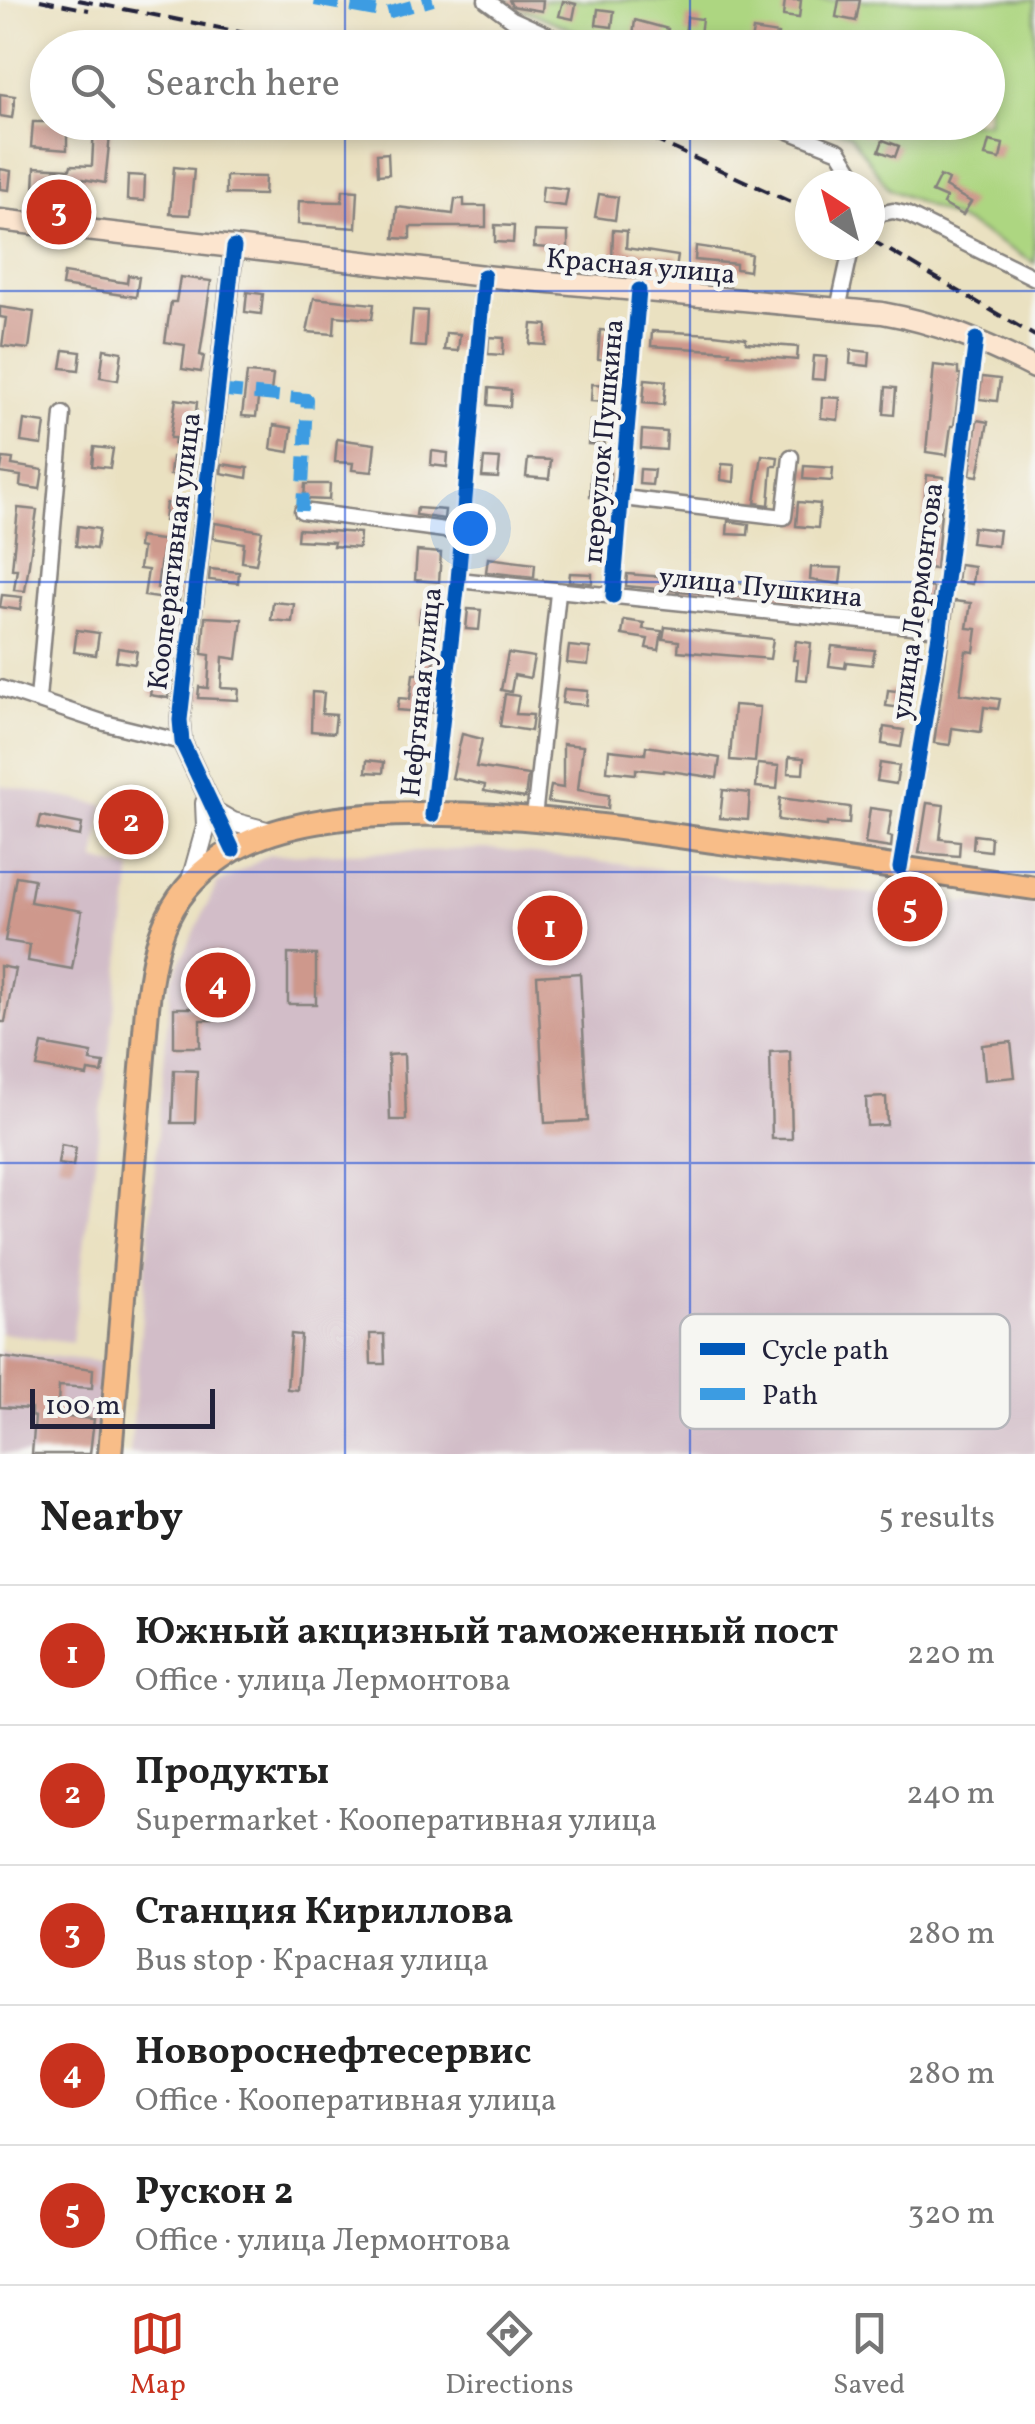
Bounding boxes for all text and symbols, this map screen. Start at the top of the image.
search box [30,30,1005,140]
icon: search [65,58,120,113]
text: Search here [145,59,340,112]
north arrow [795,170,885,260]
pin: 3 [27,174,92,250]
street label: Красная улица [545,240,737,295]
street label: переулок Пушкина [574,318,635,565]
street label: Кооперативная улица [139,410,212,692]
street label: улица Лермонтова [883,480,954,723]
your location [445,503,496,554]
street label: улица Пушкина [657,558,865,619]
street label: Нефтяная улица [392,585,453,799]
pin: 2 [98,784,164,860]
pin: 5 [878,872,942,946]
pin: 1 [518,890,582,966]
pin: 4 [186,948,250,1022]
legend [680,1314,1010,1429]
text: Cycle path [762,1332,889,1371]
text: Path [762,1377,818,1416]
scale bar [30,1384,215,1428]
text: 100 m [45,1387,120,1426]
text: Nearby [40,1490,183,1549]
text: 5 results [878,1497,995,1541]
text: Южный акцизный таможенный пост [135,1607,838,1660]
text: 1 [66,1633,79,1677]
text: 220 m [907,1633,995,1677]
text: Office · улица Лермонтова [135,1660,511,1704]
text: Продукты [135,1747,329,1800]
text: 2 [64,1773,81,1817]
text: 240 m [906,1773,995,1817]
text: Supermarket · Кооперативная улица [135,1800,657,1844]
text: Станция Кириллова [135,1887,513,1940]
text: 3 [64,1913,81,1957]
text: 280 m [908,1913,995,1957]
text: Bus stop · Красная улица [135,1940,489,1984]
text: Новороснефтесервис [135,2027,531,2080]
text: 4 [63,2053,82,2097]
text: 280 m [908,2053,995,2097]
text: Office · Кооперативная улица [135,2080,557,2124]
text: Рускон 2 [135,2167,294,2220]
text: 5 [65,2193,80,2237]
text: 320 m [908,2193,995,2237]
text: Office · улица Лермонтова [135,2220,511,2264]
tab: Map [130,2306,186,2405]
tab: Directions [445,2306,574,2405]
tab: Saved [833,2306,905,2405]

